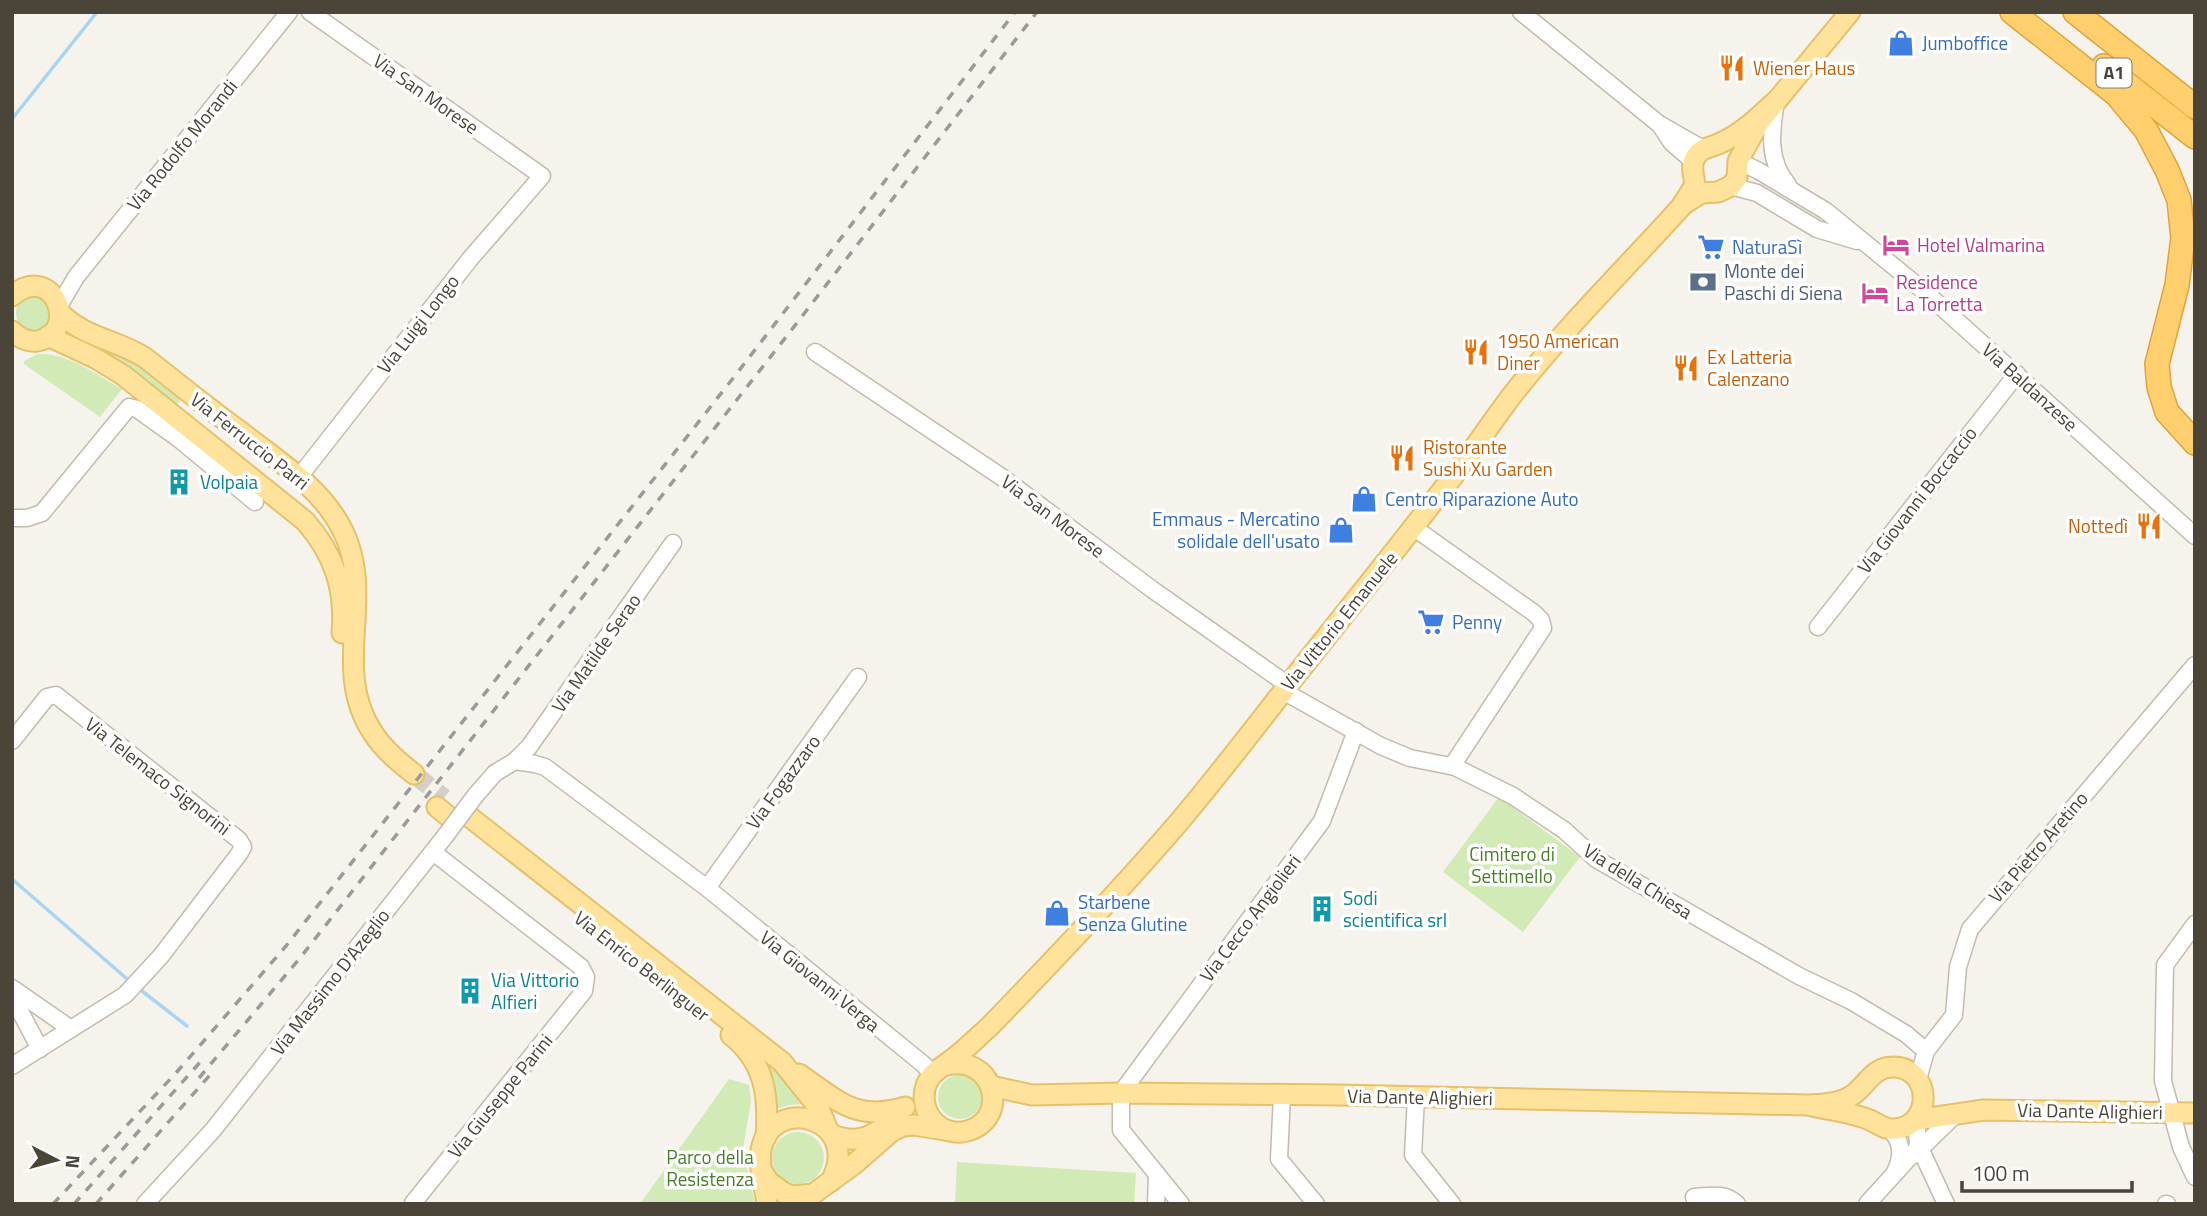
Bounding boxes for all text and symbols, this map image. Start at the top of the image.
shop icon: Jumboffice [1886,28,1916,58]
place label: Jumboffice [1922,28,2008,57]
street label: Via San Morese [367,46,485,141]
restaurant icon: Wiener Haus [1717,53,1747,83]
place label: Wiener Haus [1753,53,1856,82]
road number: A1 [2096,58,2132,88]
street label: Via Rodolfo Morandi [119,73,244,217]
hotel icon: Hotel Valmarina [1881,230,1911,260]
place label: Hotel Valmarina [1917,230,2045,259]
supermarket icon: NaturaSì [1696,232,1726,262]
place label: NaturaSì [1732,232,1802,261]
place label: Monte dei Paschi di Siena [1724,256,1843,307]
bank icon: Monte dei Paschi di Siena [1688,267,1718,297]
place label: Residence La Torretta [1896,267,1983,318]
street label: Via Luigi Longo [369,268,466,380]
hotel icon: Residence La Torretta [1860,278,1890,308]
place label: 1950 American Diner [1497,326,1619,377]
street label: Via Baldanzese [1976,335,2085,438]
restaurant icon: 1950 American Diner [1461,337,1491,367]
place label: Ex Latteria Calenzano [1707,342,1793,393]
restaurant icon: Ex Latteria Calenzano [1671,353,1701,383]
street label: Via Ferruccio Parri [185,385,316,496]
street label: Via Giovanni Boccaccio [1850,420,1984,580]
place label: Ristorante Sushi Xu Garden [1423,432,1553,483]
restaurant icon: Ristorante Sushi Xu Garden [1387,443,1417,473]
building icon: Volpaia [164,467,194,497]
place label: Volpaia [200,467,259,496]
street label: Via San Morese [995,467,1111,564]
shop icon: Centro Riparazione Auto [1349,484,1379,514]
place label: Centro Riparazione Auto [1385,484,1579,513]
place label: Emmaus - Mercatino solidale dell'usato [1152,504,1320,555]
place label: Nottedì [2068,511,2128,540]
restaurant icon: Nottedì [2134,511,2164,541]
shop icon: Emmaus - Mercatino solidale dell'usato [1326,515,1356,545]
street label: Via Vittorio Emanuele [1273,545,1404,697]
street label: Via Matilde Serao [544,587,647,718]
supermarket icon: Penny [1416,607,1446,637]
place label: Penny [1452,607,1502,636]
street label: Via Telemaco Signorini [79,709,237,842]
street label: Via Fogazzaro [738,728,827,835]
street label: Via Pietro Aretino [1981,785,2094,909]
street label: Via della Chiesa [1578,836,1699,926]
park label: Cimitero di Settimello [1469,839,1555,890]
street label: Via Cecco Angiolieri [1192,848,1307,988]
place label: Sodi scientifica srl [1343,883,1447,934]
place label: Starbene Senza Glutine [1078,887,1187,938]
building icon: Sodi scientifica srl [1307,894,1337,924]
shop icon: Starbene Senza Glutine [1042,898,1072,928]
street label: Via Massimo D'Azeglio [263,902,396,1061]
street label: Via Enrico Berlinguer [568,903,717,1028]
street label: Via Giovanni Verga [754,923,887,1039]
place label: Via Vittorio Alfieri [491,965,579,1016]
building icon: Via Vittorio Alfieri [455,976,485,1006]
street label: Via Giuseppe Parini [440,1027,559,1164]
street label: Via Dante Alighieri [1347,1081,1493,1112]
street label: Via Dante Alighieri [2017,1095,2163,1126]
north arrow [21,1125,91,1195]
park label: Parco della Resistenza [666,1142,754,1193]
scale bar [1962,1150,2132,1194]
text: N [58,1154,89,1170]
text: 100 m [1972,1157,2029,1189]

